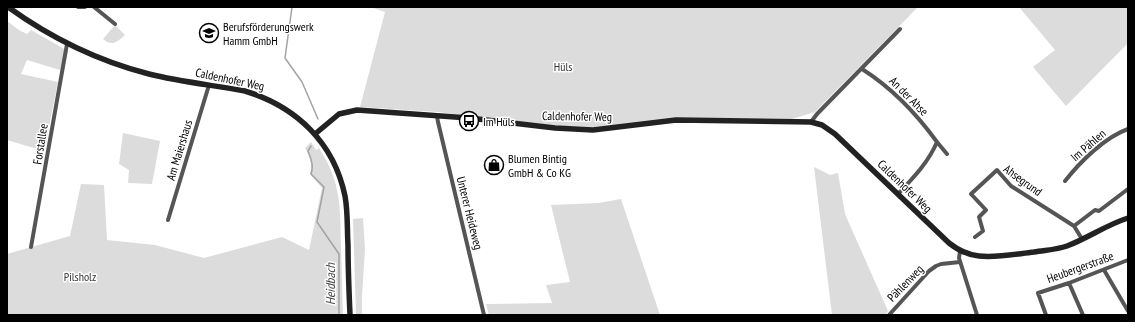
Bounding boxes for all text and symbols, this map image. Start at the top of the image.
place label: Berufsförderungswerk Hamm GmbH [223,19,314,48]
school or university icon: Berufsförderungswerk Hamm GmbH [198,22,220,44]
park label: Hüls [554,59,572,74]
street label: Caldenhofer Weg [194,64,266,94]
street label: An der Ahse [886,73,932,119]
street label: Caldenhofer Weg [542,108,612,124]
bus stop icon: Im Hüls [458,110,480,132]
place label: Im Hüls [483,114,515,129]
street label: Am Maiershaus [163,118,195,182]
street label: Forstallee [29,123,51,165]
street label: Im Pählen [1067,126,1109,164]
place label: Blumen Bintig GmbH & Co KG [508,151,571,180]
shop icon: Blumen Bintig GmbH & Co KG [483,154,505,176]
street label: Caldenhofer Weg [875,156,935,216]
street label: Ahsegrund [1001,161,1045,199]
street label: Unterer Heideweg [454,175,486,251]
street label: Heubergerstraße [1045,248,1115,286]
street label: Pählenweg [884,261,926,305]
water label: Heidbach [322,262,339,305]
park label: Pilsholz [64,269,96,284]

